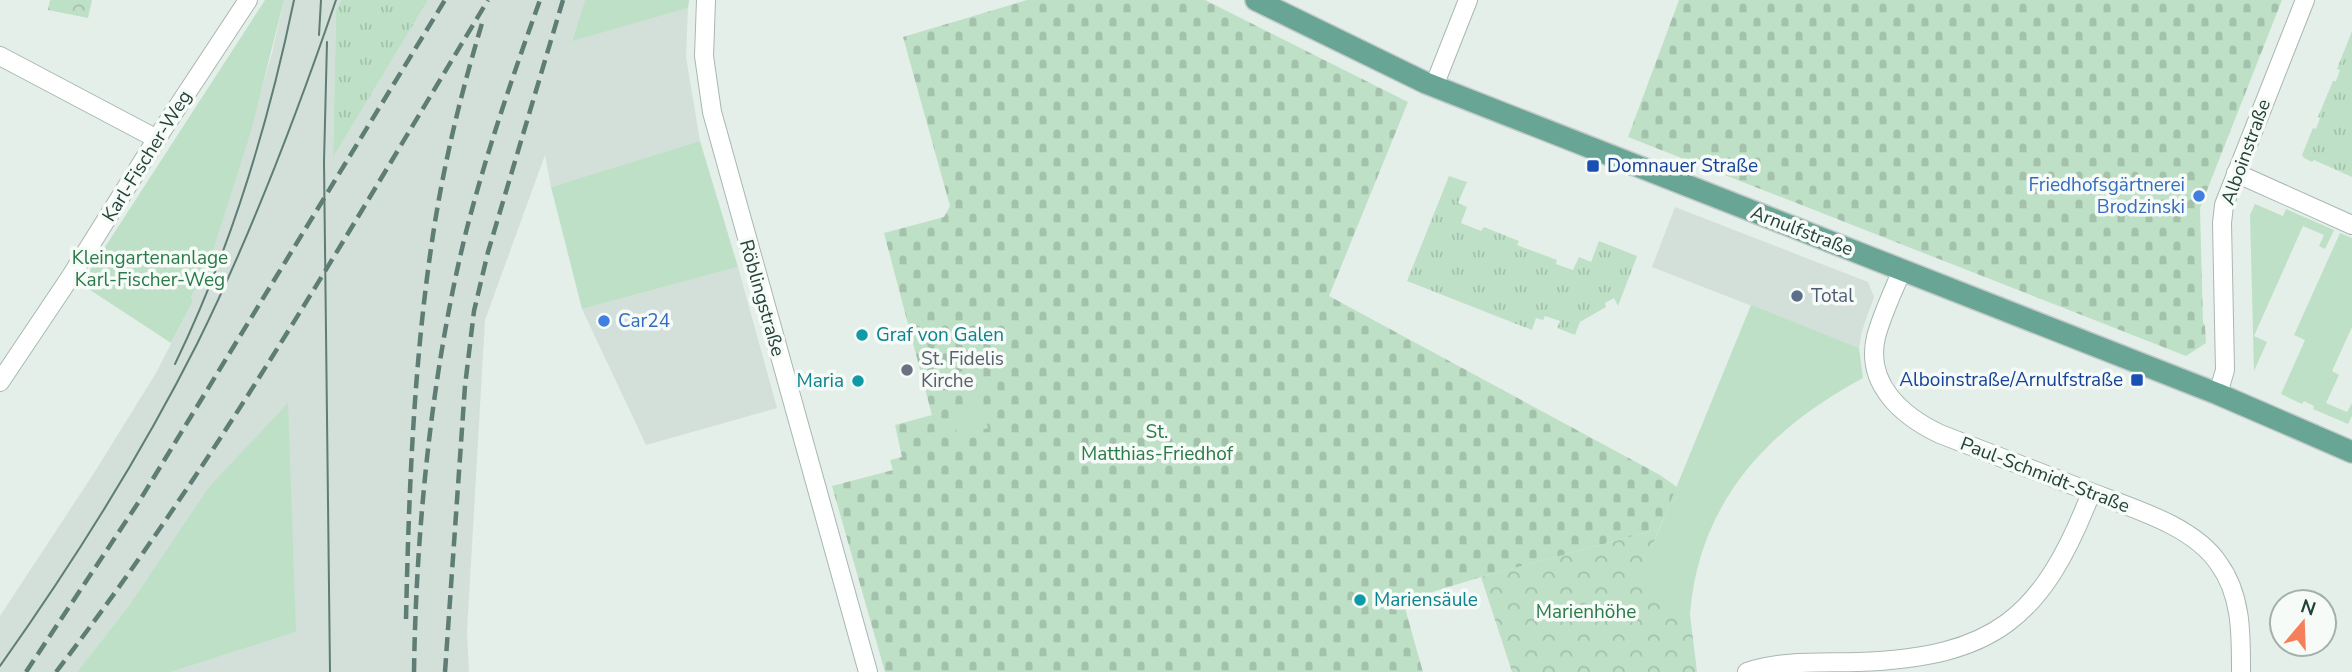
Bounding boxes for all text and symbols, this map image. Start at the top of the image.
street label: Karl-Fischer-Weg [96,85,198,227]
street label: Alboinstraße [2215,96,2277,208]
place label: Domnauer Straße [1607,153,1758,179]
marker: Domnauer Straße [1585,158,1601,174]
place label: Friedhofsgärtnerei Brodzinski [2028,172,2185,220]
marker: Friedhofsgärtnerei Brodzinski [2191,188,2207,204]
street label: Arnulfstraße [1747,199,1857,263]
street label: Röblingstraße [733,237,791,359]
park label: Kleingartenanlage Karl-Fischer-Weg [72,245,228,293]
place label: Total [1811,283,1854,309]
marker: Total [1789,288,1805,304]
place label: Car24 [618,308,670,334]
marker: Car24 [596,313,612,329]
place label: Graf von Galen [876,322,1004,348]
marker: Graf von Galen [854,327,870,343]
place label: St. Fidelis Kirche [921,346,1004,394]
marker: St. Fidelis Kirche [899,362,915,378]
place label: Alboinstraße/Arnulfstraße [1899,367,2123,393]
place label: Maria [796,368,844,394]
marker: Alboinstraße/Arnulfstraße [2129,372,2145,388]
marker: Maria [850,373,866,389]
park label: St. Matthias-Friedhof [1081,419,1234,467]
street label: Paul-Schmidt-Straße [1957,431,2133,519]
place label: Mariensäule [1374,587,1478,613]
north arrow [2268,588,2338,658]
marker: Mariensäule [1352,592,1368,608]
text: N [2297,593,2319,622]
park label: Marienhöhe [1536,599,1636,625]

